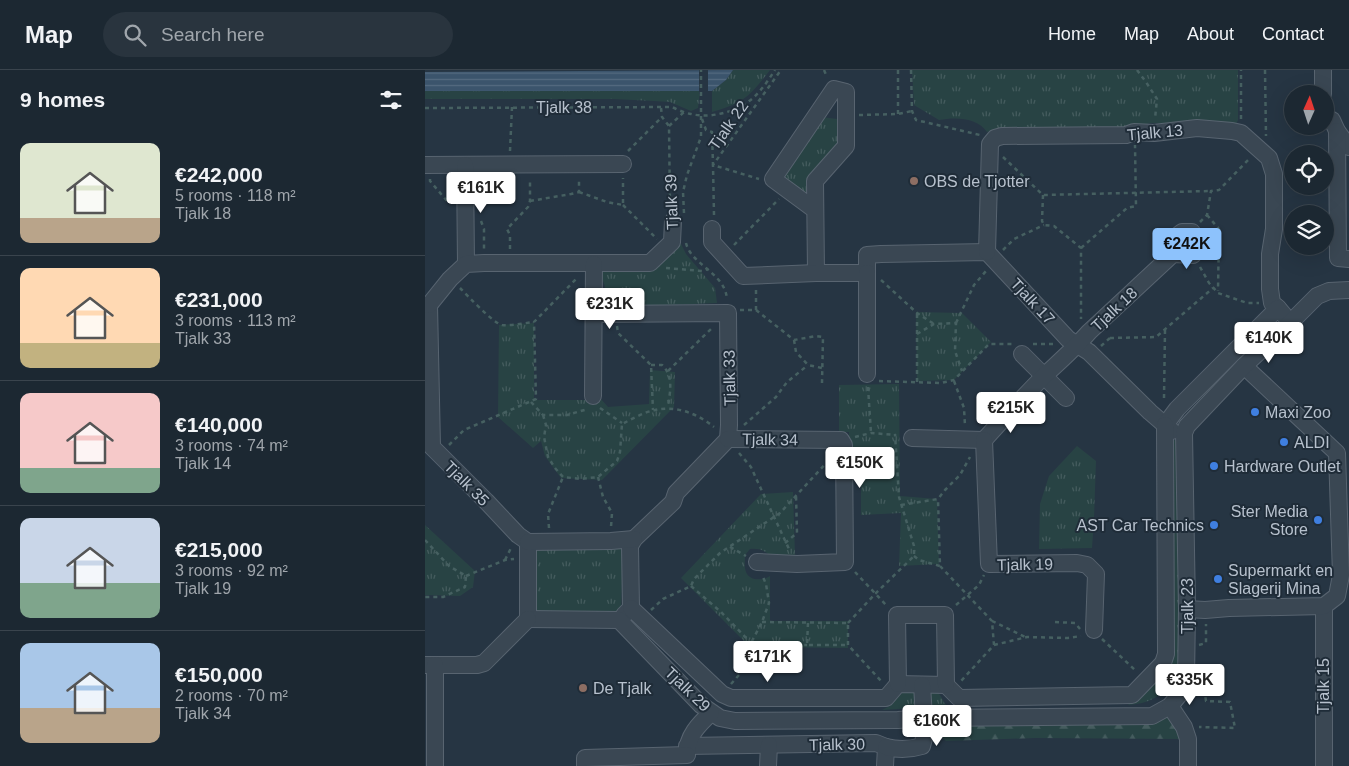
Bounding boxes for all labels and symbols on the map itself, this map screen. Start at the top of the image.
north arrow [1284,85,1334,135]
street label: Tjalk 22 [705,97,751,153]
street label: Tjalk 38 [536,99,592,116]
street label: Tjalk 13 [1126,122,1184,143]
pin: €161K [446,172,516,214]
place label: OBS de Tjotter [924,173,1030,190]
street label: Tjalk 39 [662,174,681,230]
marker: OBS de Tjotter [908,175,920,187]
pin: €242K [1152,228,1222,270]
street label: Tjalk 17 [1007,275,1058,328]
street label: Tjalk 18 [1088,284,1141,335]
pin: €231K [575,288,645,330]
pin: €140K [1234,322,1304,364]
street label: Tjalk 33 [721,350,738,406]
pin: €215K [976,392,1046,434]
place label: Maxi Zoo [1265,404,1331,421]
marker: Maxi Zoo [1249,406,1261,418]
street label: Tjalk 34 [742,431,798,448]
place label: ALDI [1294,434,1330,451]
marker: ALDI [1278,436,1290,448]
pin: €150K [825,446,895,489]
street label: Tjalk 35 [441,458,493,509]
place label: Hardware Outlet [1224,458,1341,475]
marker: Hardware Outlet [1208,460,1220,472]
place label: Ster Media Store [1231,503,1308,538]
marker: Ster Media Store [1312,514,1324,526]
place label: AST Car Technics [1077,517,1204,534]
marker: AST Car Technics [1208,519,1220,531]
street label: Tjalk 19 [997,556,1053,573]
place label: Supermarkt en Slagerij Mina [1228,562,1333,597]
marker: Supermarkt en Slagerij Mina [1212,573,1224,585]
street label: Tjalk 23 [1179,578,1196,634]
pin: €171K [733,640,803,683]
street label: Tjalk 15 [1315,658,1332,714]
street label: Tjalk 29 [662,664,714,715]
pin: €335K [1155,664,1225,706]
place label: De Tjalk [593,680,652,697]
marker: De Tjalk [577,682,589,694]
pin: €160K [902,704,972,747]
street label: Tjalk 30 [809,736,865,753]

